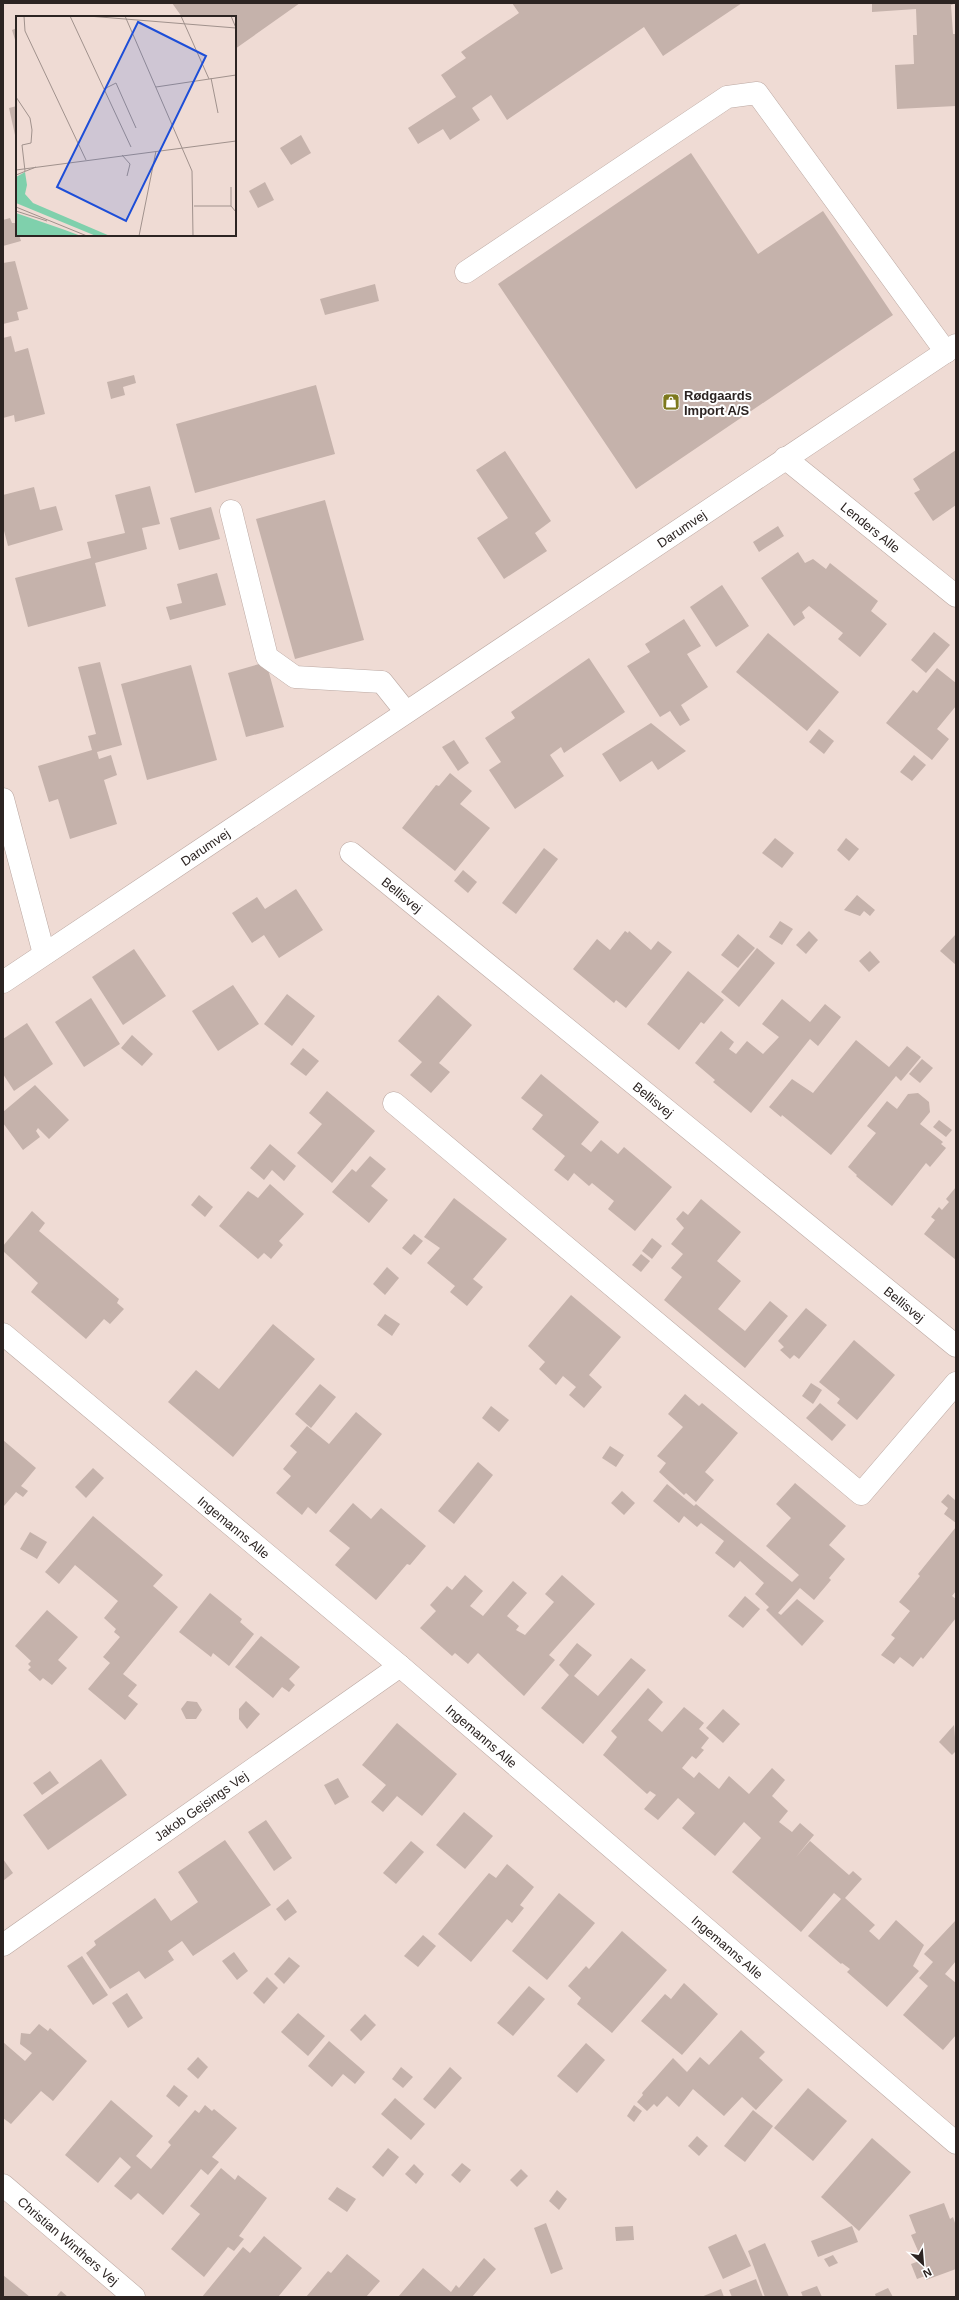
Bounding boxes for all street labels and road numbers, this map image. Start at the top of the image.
street label: Lenders Alle [838,499,903,556]
street label: Darumvej [654,507,709,551]
street label: Darumvej [178,826,233,869]
street label: Bellisvej [379,874,425,916]
street label: Bellisvej [630,1079,676,1121]
street label: Bellisvej [881,1284,927,1325]
street label: Ingemanns Alle [195,1493,273,1562]
street label: Ingemanns Alle [443,1702,520,1771]
street label: Jakob Gejsings Vej [152,1768,251,1844]
street label: Ingemanns Alle [689,1913,766,1982]
street label: Christian Winthers Vej [15,2194,122,2289]

